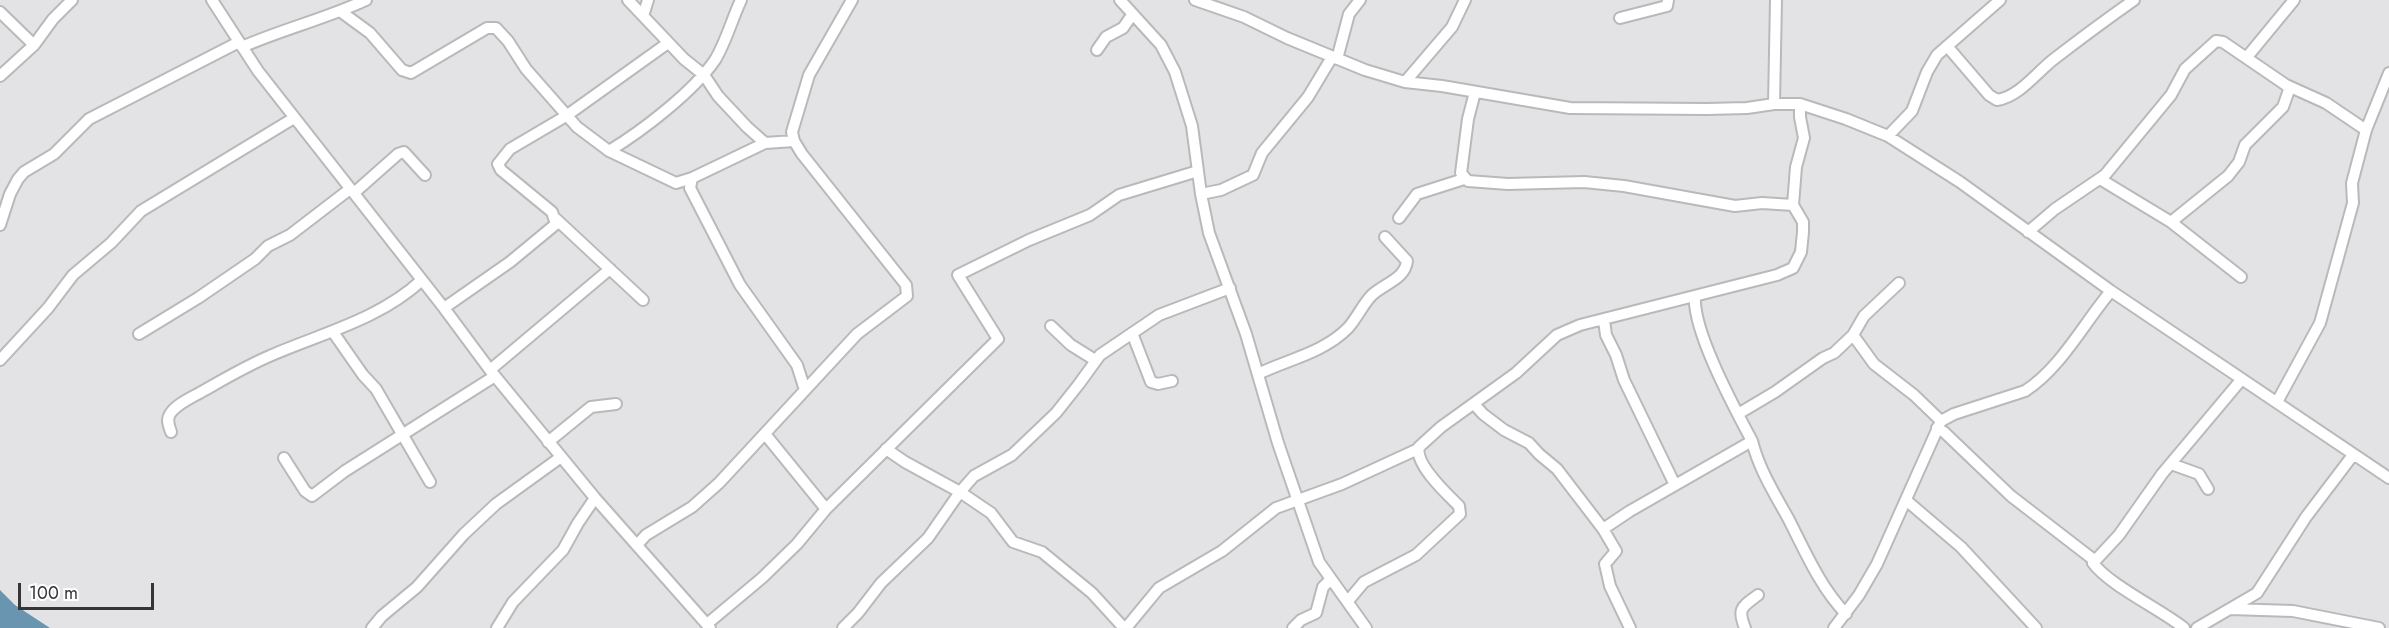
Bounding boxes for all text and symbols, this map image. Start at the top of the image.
scale bar [21,571,158,609]
text: 100 m [29,580,78,606]

